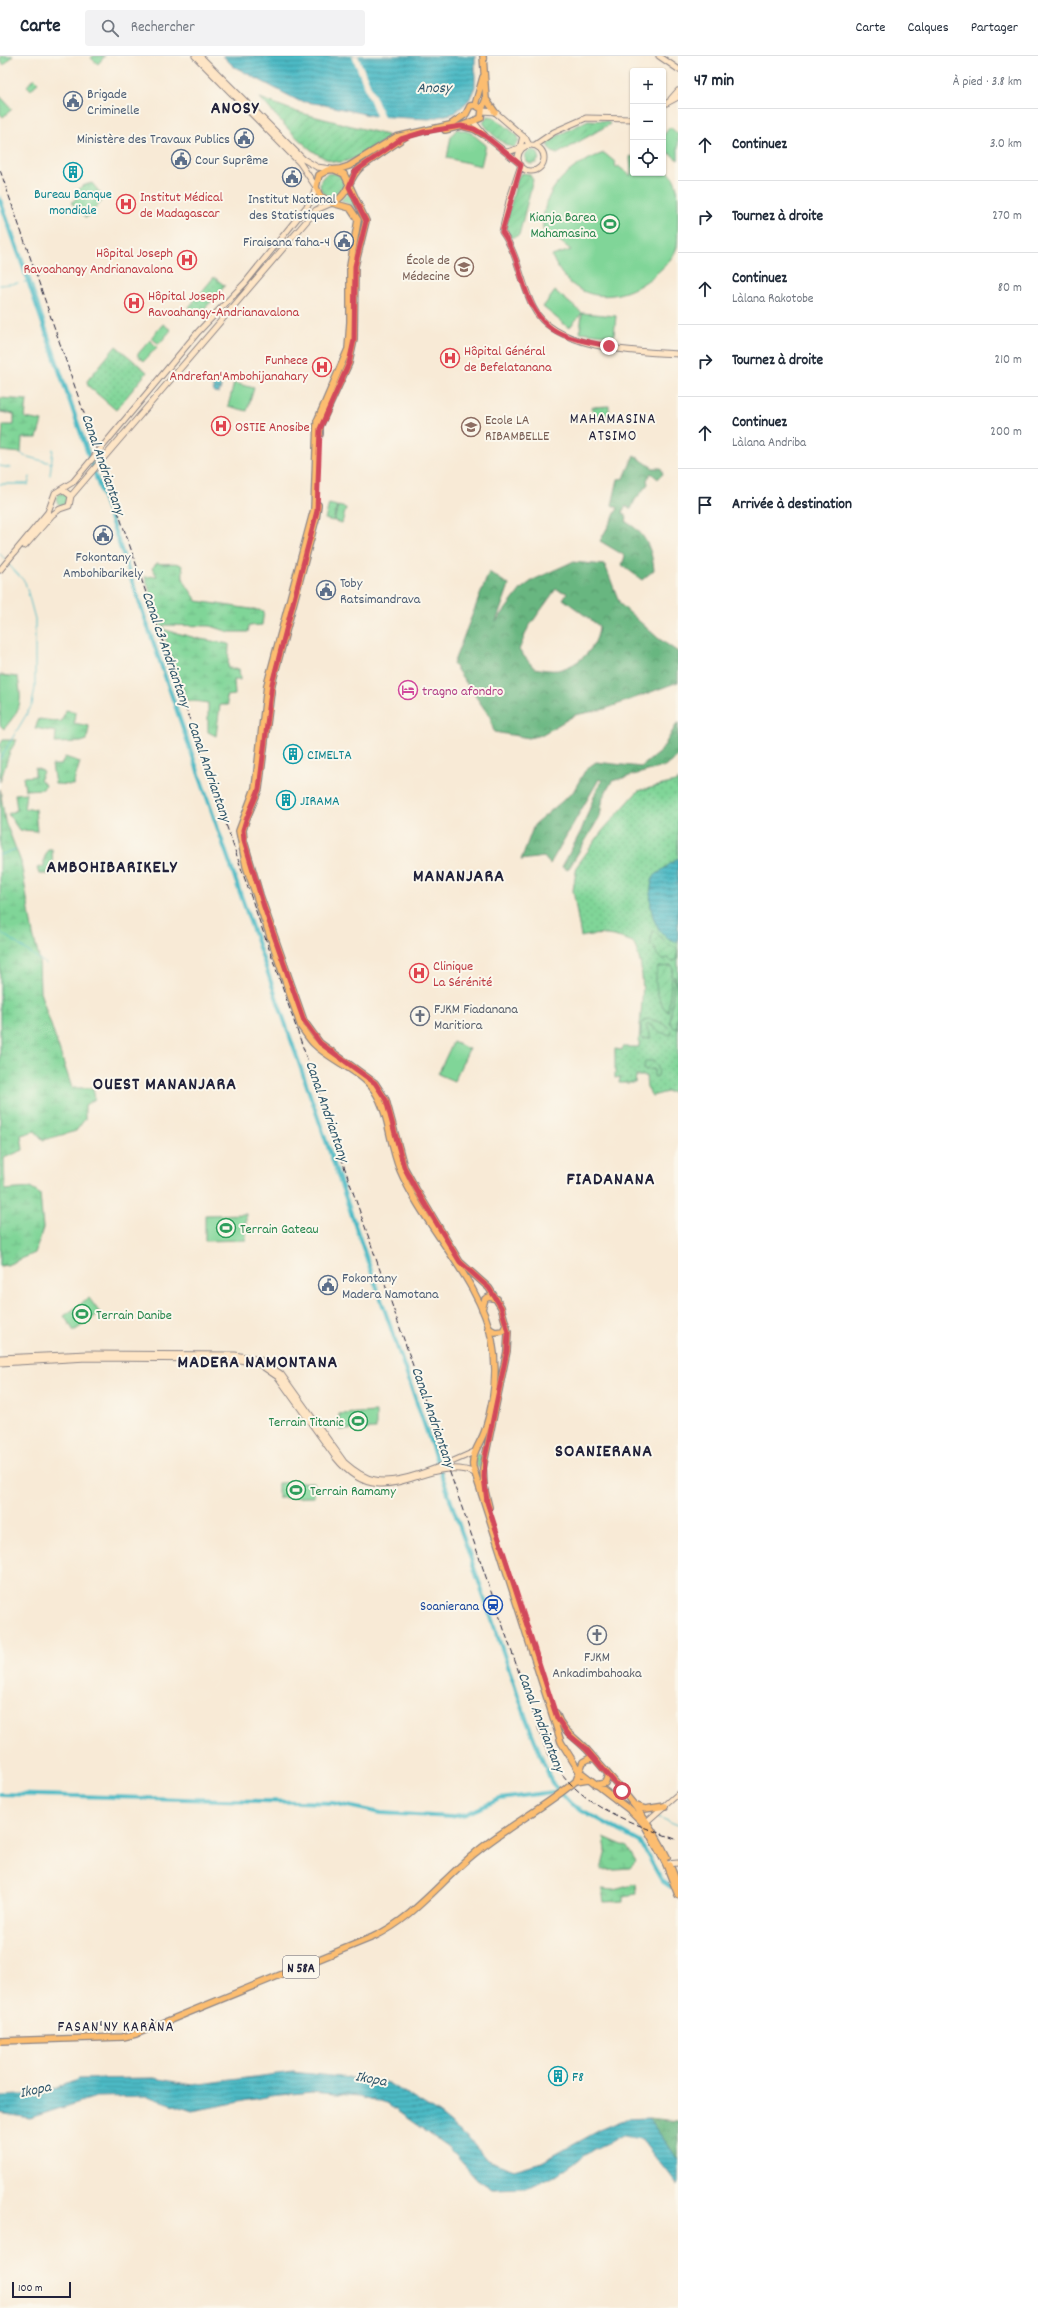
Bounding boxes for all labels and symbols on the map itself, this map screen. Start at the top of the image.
water label: Anosy [417,78,453,100]
place label: Brigade Criminelle [87,85,139,121]
public building icon: Brigade Criminelle [62,90,84,112]
district label: ANOSY [211,97,260,122]
public building icon: Ministère des Travaux Publics [233,127,255,149]
place label: Ministère des Travaux Publics [77,130,230,150]
public building icon: Cour Suprême [170,148,192,170]
place label: Cour Suprême [195,151,268,171]
building icon: Bureau Banque mondiale [62,161,84,183]
public building icon: Institut National des Statistiques [281,166,303,188]
place label: Bureau Banque mondiale [34,185,112,221]
place label: Institut Médical de Madagascar [140,188,224,224]
place label: Institut National des Statistiques [248,190,337,226]
hospital icon: Institut Médical de Madagascar [115,193,137,215]
place label: Kianja Barea Mahamasina [529,208,596,244]
sports icon: Kianja Barea Mahamasina [599,213,621,235]
public building icon: Firaisana faha-4 [333,230,355,252]
place label: Firaisana faha-4 [243,233,330,253]
place label: Hôpital Joseph Ravoahangy Andrianavalona [23,244,173,280]
hospital icon: Hôpital Joseph Ravoahangy Andrianavalona [176,249,198,271]
place label: École de Médecine [402,251,450,287]
school or university icon: École de Médecine [453,256,475,278]
place label: Hôpital Joseph Ravoahangy-Andrianavalona [148,287,300,323]
hospital icon: Hôpital Joseph Ravoahangy-Andrianavalona [123,292,145,314]
route end [600,337,618,355]
place label: Hôpital Général de Befelatanana [464,342,552,378]
hospital icon: Hôpital Général de Befelatanana [439,347,461,369]
place label: Funhece Andrefan'Ambohijanahary [170,351,308,387]
hospital icon: Funhece Andrefan'Ambohijanahary [311,356,333,378]
district label: MAHAMASINA ATSIMO [570,409,656,448]
water label: Canal Andriantany [75,411,130,520]
place label: Ecole LA RIBAMBELLE [485,411,550,447]
hospital icon: OSTIE Anosibe [210,415,232,437]
school or university icon: Ecole LA RIBAMBELLE [460,416,482,438]
place label: OSTIE Anosibe [235,418,310,438]
public building icon: Fokontany Ambohibarikely [92,524,114,546]
place label: Fokontany Ambohibarikely [63,548,143,584]
place label: Toby Ratsimandrava [340,574,421,610]
public building icon: Toby Ratsimandrava [315,579,337,601]
water label: Canal c3 Andriantany [135,589,196,713]
hotel icon: tragno afondro [397,679,419,701]
place label: tragno afondro [422,682,503,702]
water label: Canal Andriantany [181,718,236,827]
building icon: CIMELTA [282,743,304,765]
place label: CIMELTA [307,746,352,766]
building icon: JIRAMA [275,789,297,811]
place label: JIRAMA [300,792,340,812]
district label: AMBOHIBARIKELY [46,856,178,881]
district label: MANANJARA [413,865,505,890]
place label: Clinique La Sérénité [433,957,492,993]
hospital icon: Clinique La Sérénité [408,962,430,984]
place label: FJKM Fiadanana Maritiora [434,1000,518,1036]
church icon: FJKM Fiadanana Maritiora [409,1005,431,1027]
water label: Canal Andriantany [299,1058,354,1167]
district label: OUEST MANANJARA [93,1073,237,1098]
district label: FIADANANA [567,1168,656,1193]
sports icon: Terrain Gateau [215,1217,237,1239]
place label: Terrain Gateau [240,1220,319,1240]
place label: Fokontany Madera Namotana [342,1269,439,1305]
public building icon: Fokontany Madera Namotana [317,1274,339,1296]
sports icon: Terrain Danibe [71,1303,93,1325]
place label: Terrain Danibe [96,1306,172,1326]
district label: MADERA NAMONTANA [178,1351,338,1376]
water label: Canal Andriantany [405,1364,460,1473]
sports icon: Terrain Titanic [347,1410,369,1432]
place label: Terrain Titanic [268,1413,344,1433]
district label: SOANIERANA [555,1440,653,1465]
sports icon: Terrain Ramamy [285,1479,307,1501]
place label: Terrain Ramamy [310,1482,396,1502]
station icon: Soanierana [482,1594,504,1616]
place label: Soanierana [420,1597,479,1617]
church icon: FJKM Ankadimbahoaka [586,1624,608,1646]
place label: FJKM Ankadimbahoaka [552,1648,642,1684]
water label: Canal Andriantany [511,1670,570,1778]
route start [613,1782,631,1800]
road number: N 58A [283,1956,319,1978]
district label: FASAN'NY KARÀNA [57,2017,175,2039]
building icon: F8 [547,2065,569,2087]
water label: Ikopa [353,2066,389,2094]
place label: F8 [572,2068,584,2088]
water label: Ikopa [18,2077,54,2105]
scale bar [12,2280,71,2299]

